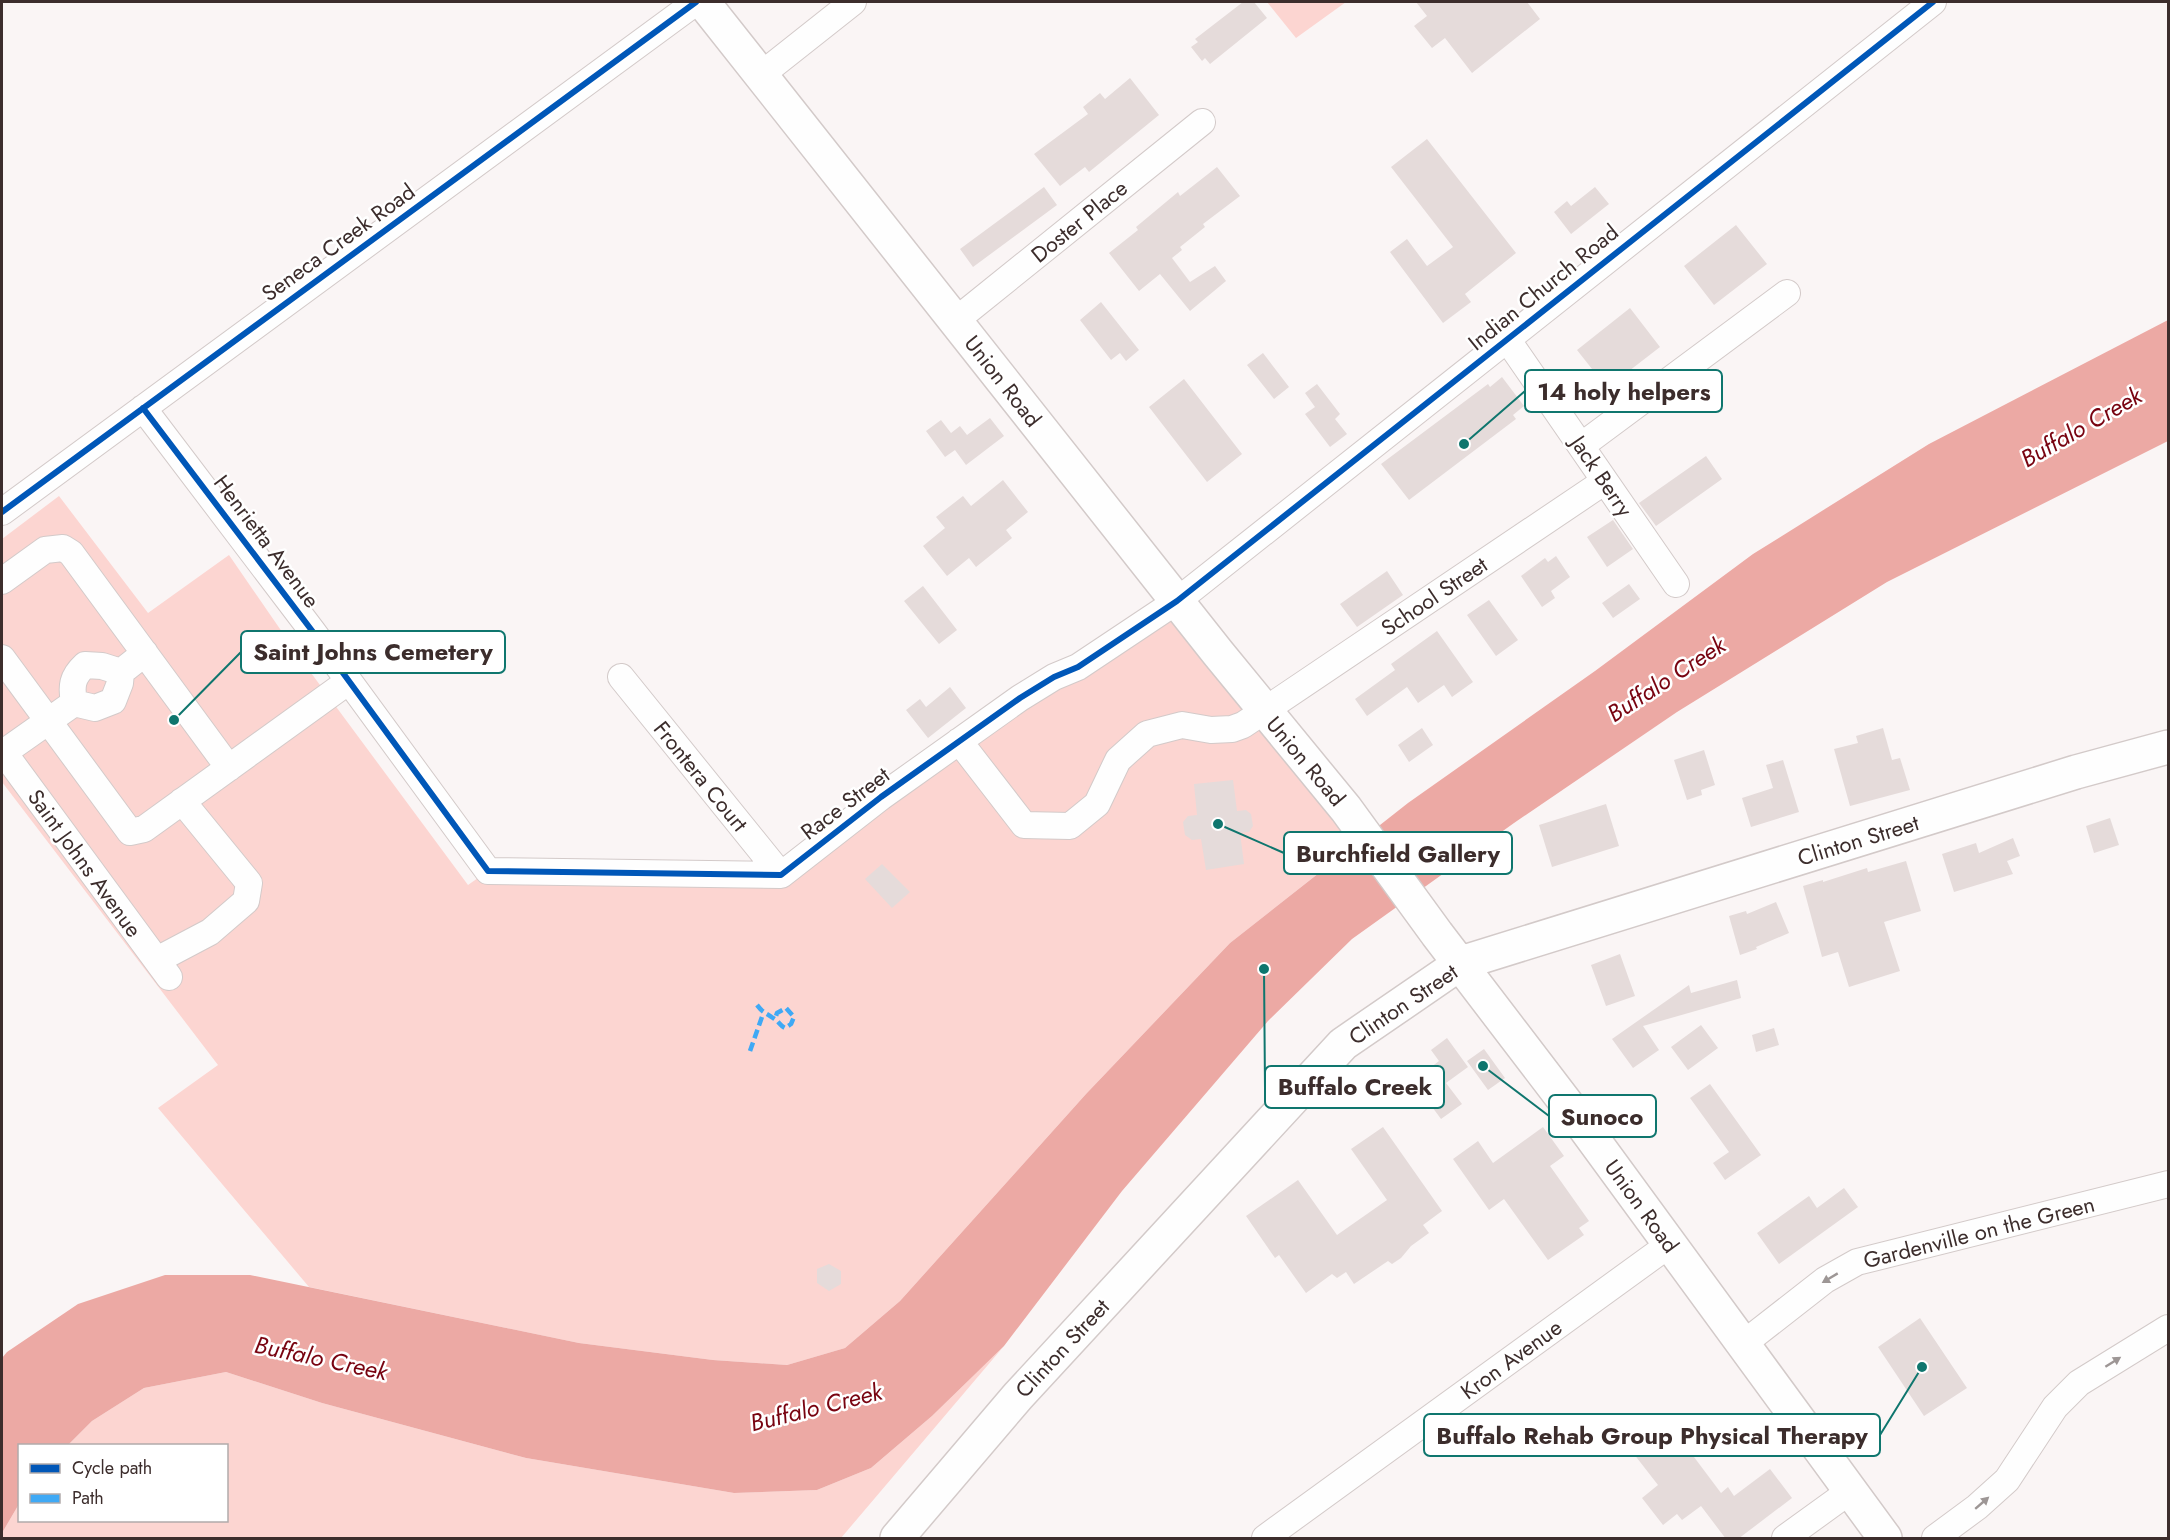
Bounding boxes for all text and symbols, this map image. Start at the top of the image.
street label: Doster Place [1024,172,1134,270]
street label: Seneca Creek Road [255,175,421,309]
street label: Indian Church Road [1461,216,1625,358]
street label: Union Road [957,328,1049,434]
callout: 14 holy helpers [1525,370,1722,412]
text: 14 holy helpers [1537,374,1711,409]
water label: Buffalo Creek [2014,377,2150,476]
street label: Jack Berry [1561,427,1641,523]
street label: Henrietta Avenue [206,468,328,614]
street label: School Street [1374,548,1494,643]
water label: Buffalo Creek [1600,627,1734,730]
callout: Saint Johns Cemetery [241,631,505,673]
text: Saint Johns Cemetery [253,634,493,669]
street label: Union Road [1259,709,1353,813]
street label: Frontera Court [646,714,756,839]
street label: Race Street [794,759,897,847]
street label: Saint Johns Avenue [20,782,150,944]
street label: Clinton Street [1793,806,1923,874]
callout: Burchfield Gallery [1284,832,1512,874]
text: Burchfield Gallery [1296,836,1501,871]
street label: Clinton Street [1342,955,1464,1052]
callout: Buffalo Creek [1265,1066,1444,1108]
text: Buffalo Creek [1278,1069,1432,1104]
callout: Sunoco [1549,1095,1656,1137]
text: Sunoco [1561,1099,1643,1134]
street label: Union Road [1597,1153,1687,1259]
street label: Gardenville on the Green [1860,1188,2098,1276]
one-way arrow [1822,1272,1838,1283]
street label: Clinton Street [1008,1291,1117,1405]
street label: Kron Avenue [1454,1311,1568,1407]
water label: Buffalo Creek [251,1327,392,1390]
one-way arrow [2105,1357,2121,1368]
water label: Buffalo Creek [746,1373,887,1440]
callout: Buffalo Rehab Group Physical Therapy [1424,1414,1880,1456]
text: Buffalo Rehab Group Physical Therapy [1436,1418,1868,1453]
legend [18,1444,228,1522]
text: Cycle path [72,1455,152,1481]
text: Path [72,1485,104,1511]
one-way arrow [1974,1496,1989,1510]

